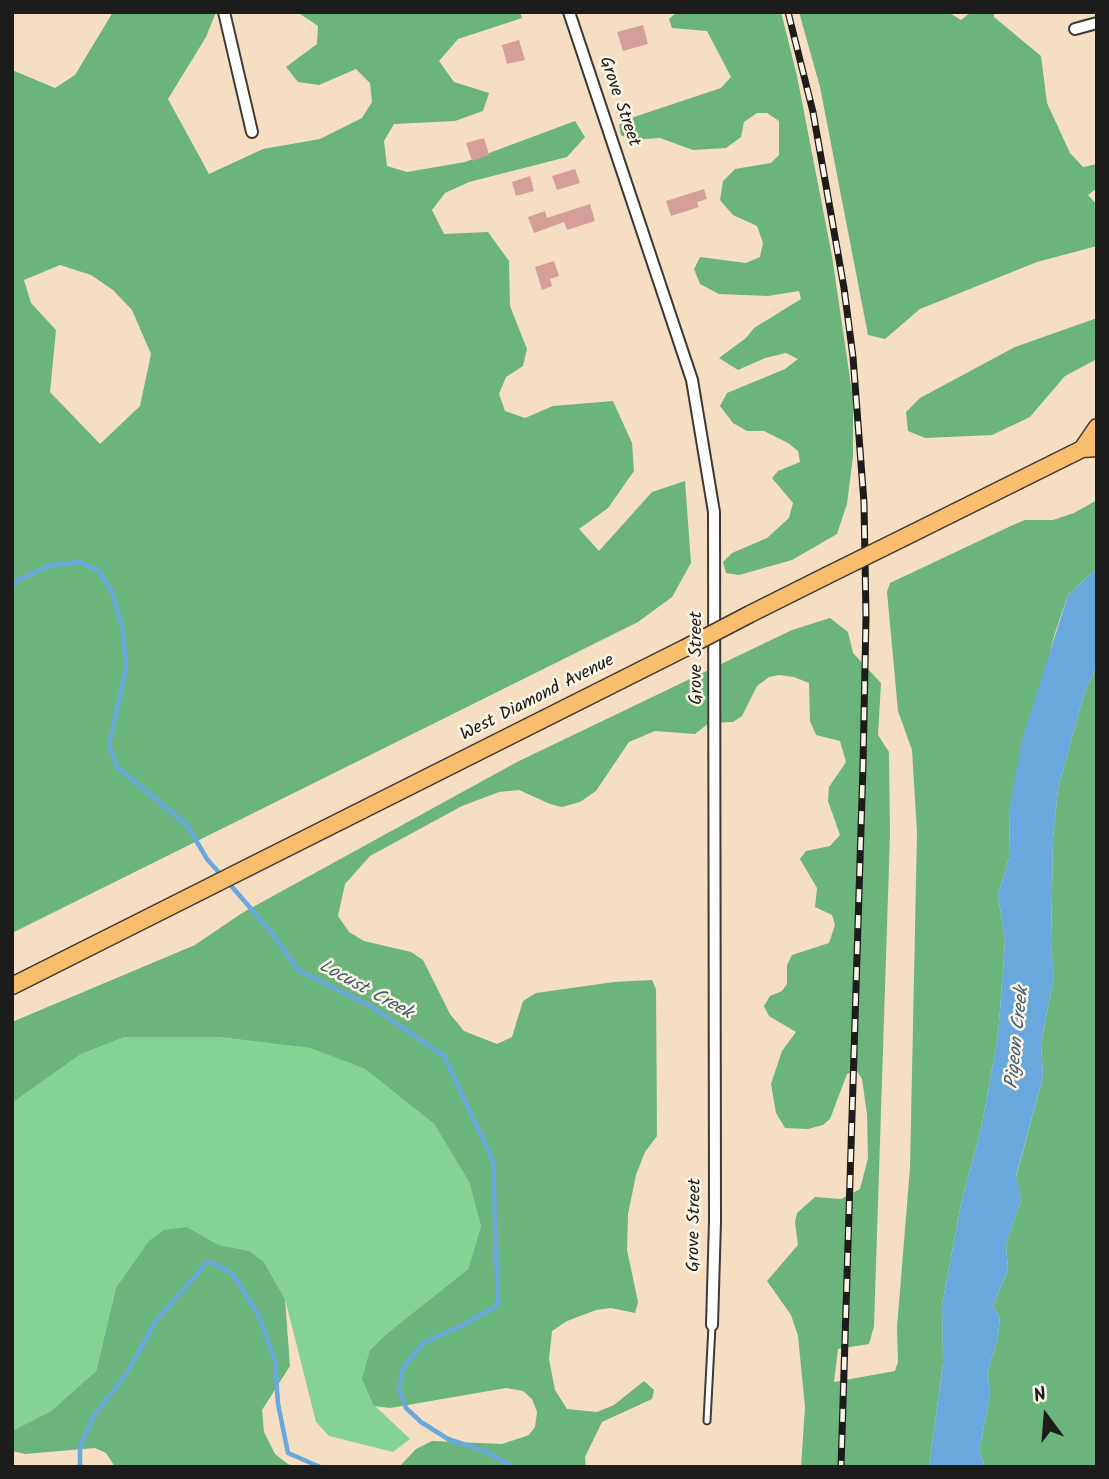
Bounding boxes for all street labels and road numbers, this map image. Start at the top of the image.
street label: Grove Street [593,54,643,150]
street label: Grove Street [687,611,709,705]
street label: West Diamond Avenue [458,651,618,747]
street label: Grove Street [684,1178,708,1272]

